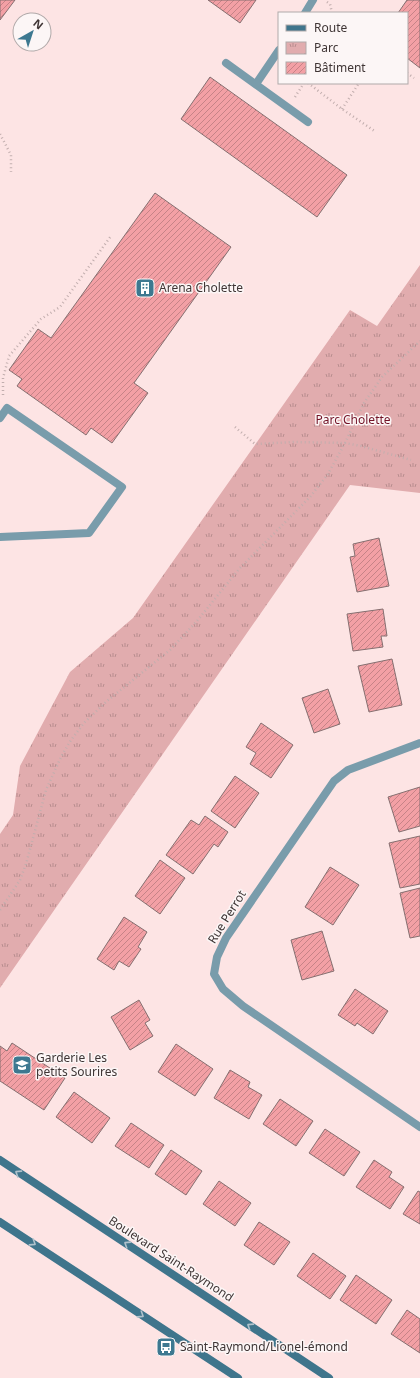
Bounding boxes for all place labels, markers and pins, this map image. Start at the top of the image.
building icon: Arena Cholette [134,277,156,299]
place label: Arena Cholette [159,279,243,296]
place label: Garderie Les petits Sourires [36,1049,118,1080]
school or university icon: Garderie Les petits Sourires [11,1054,33,1076]
bus stop icon: Saint-Raymond/Lionel-émond [155,1336,177,1358]
place label: Saint-Raymond/Lionel-émond [180,1338,348,1355]

